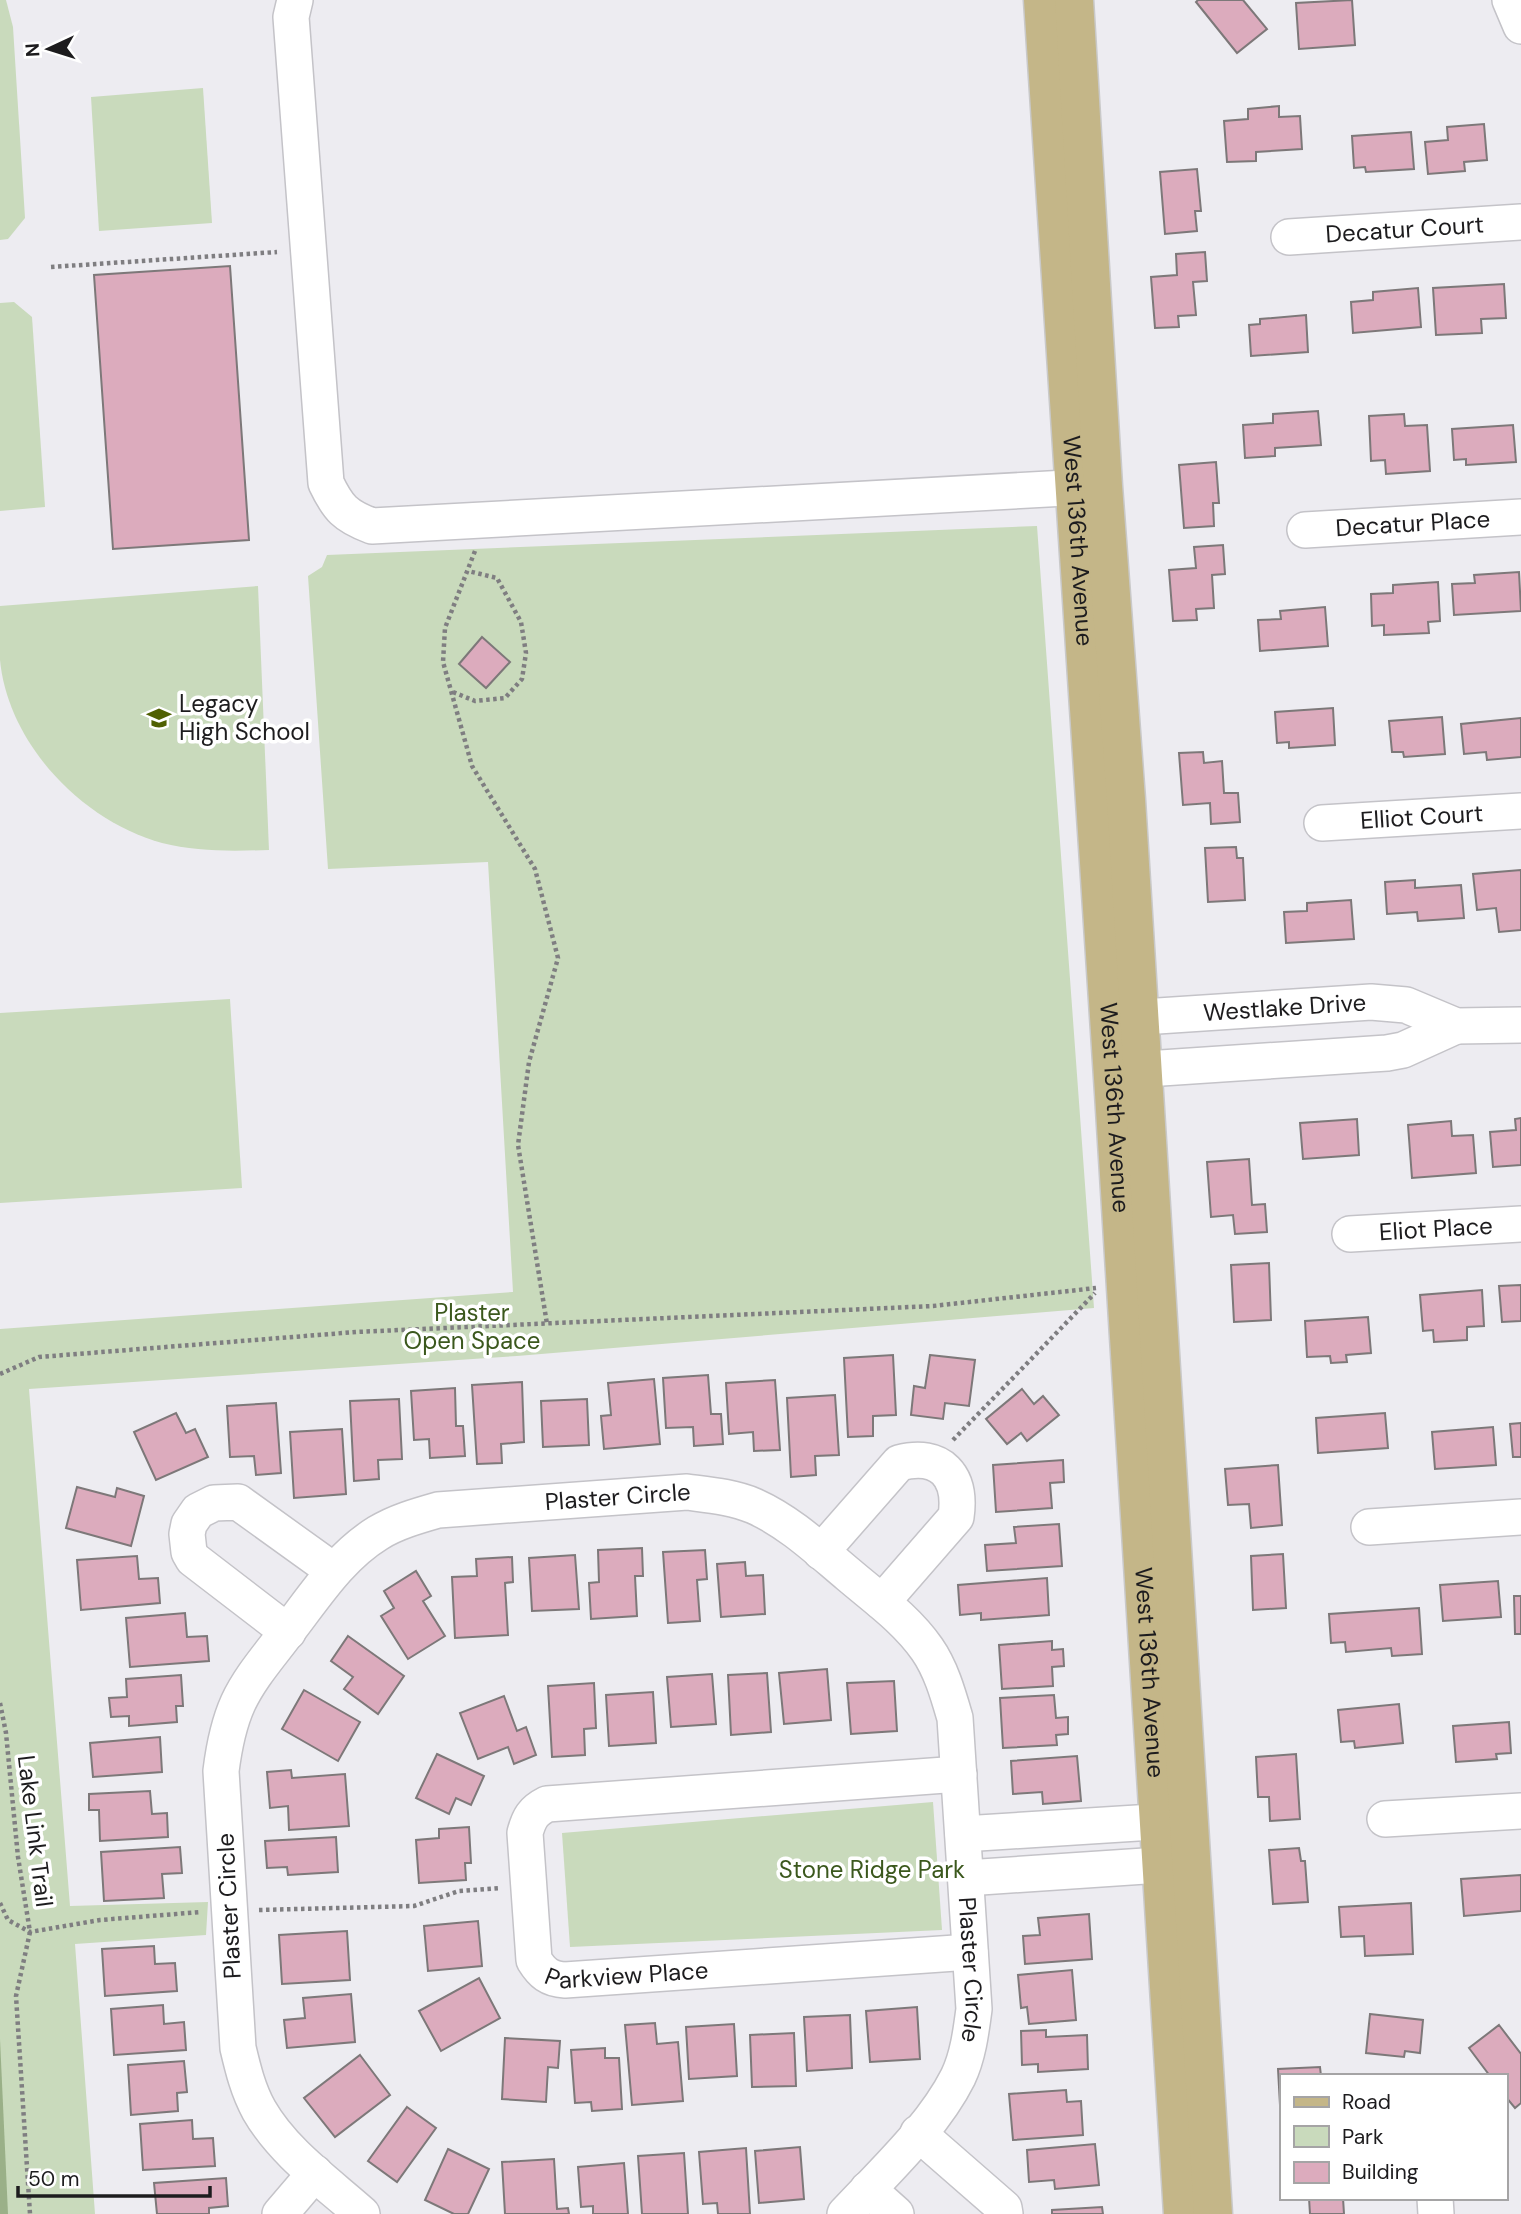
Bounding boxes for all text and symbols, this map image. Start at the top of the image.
north arrow [14,14,84,84]
text: N [20,42,45,58]
street label: Decatur Court [1325,208,1485,250]
street label: West 136th Avenue [1056,435,1101,647]
street label: Decatur Place [1335,503,1491,543]
place label: Legacy High School [179,688,310,747]
school or university icon: Legacy High School [145,704,173,732]
street label: Elliot Court [1359,797,1484,836]
street label: Westlake Drive [1202,986,1367,1028]
street label: West 136th Avenue [1093,1001,1137,1214]
street label: Eliot Place [1378,1210,1494,1247]
park label: Plaster Open Space [404,1297,540,1356]
street label: Plaster Circle [544,1476,692,1517]
street label: West 136th Avenue [1128,1566,1172,1779]
street label: Lake Link Trail [11,1753,60,1909]
street label: Plaster Circle [209,1832,248,1980]
park label: Stone Ridge Park [779,1854,965,1885]
street label: Plaster Circle [952,1896,990,2045]
street label: Parkview Place [540,1954,709,1995]
legend [1280,2074,1507,2200]
text: Road [1342,2088,1391,2116]
text: Park [1342,2123,1384,2151]
scale bar [18,2154,210,2198]
text: Building [1342,2158,1419,2186]
text: 50 m [28,2165,79,2193]

